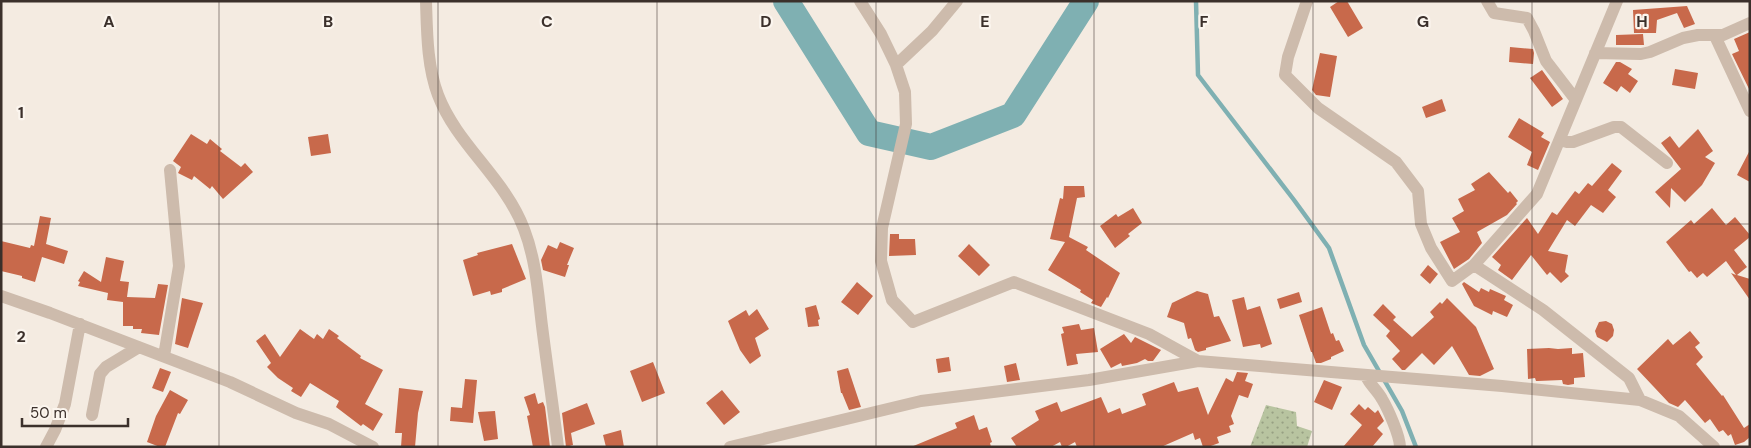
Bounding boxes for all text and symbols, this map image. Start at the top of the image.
text: A [103,11,115,32]
text: B [323,11,333,32]
text: C [541,11,553,32]
text: D [760,11,772,32]
text: E [980,11,990,32]
text: F [1200,11,1209,32]
text: G [1417,11,1429,32]
text: H [1636,11,1648,32]
text: 1 [18,102,24,123]
text: 2 [16,326,26,347]
scale bar [22,396,129,428]
text: 50 m [30,403,67,423]

